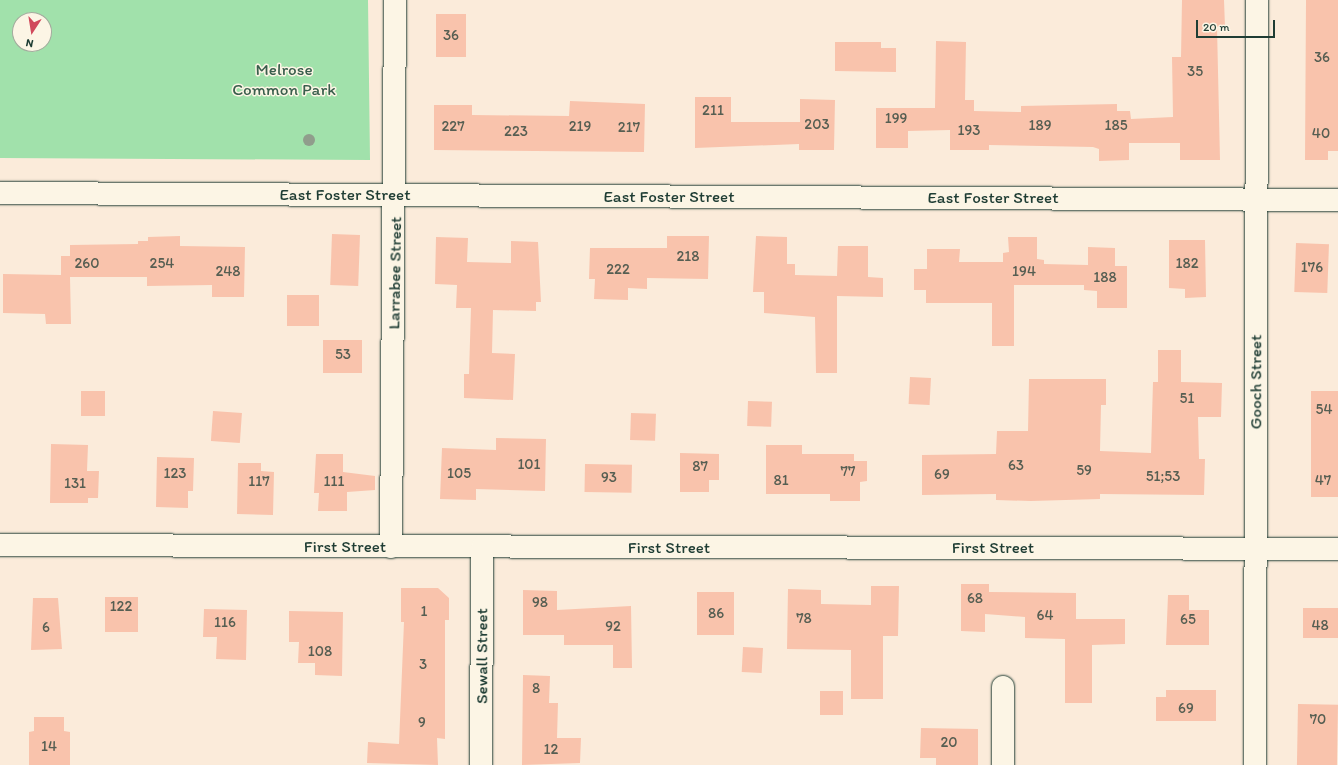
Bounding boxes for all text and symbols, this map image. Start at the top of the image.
north arrow [12,12,52,52]
scale bar [1198,12,1277,38]
text: 20 m [1203,20,1230,34]
house number: 36 [443,27,459,45]
text: N [25,36,35,50]
house number: 36 [1314,49,1330,67]
park label: Melrose Common Park [232,60,336,100]
house number: 35 [1187,63,1203,81]
house number: 211 [702,102,724,120]
house number: 199 [885,110,907,128]
house number: 203 [804,116,830,134]
house number: 189 [1028,117,1052,135]
house number: 185 [1104,117,1128,135]
house number: 227 [441,118,465,136]
house number: 219 [569,118,591,136]
house number: 217 [618,119,640,137]
house number: 193 [958,122,980,140]
house number: 223 [504,123,528,141]
house number: 40 [1312,125,1330,143]
street label: East Foster Street [280,185,410,205]
street label: East Foster Street [604,187,734,207]
street label: East Foster Street [928,188,1058,208]
street label: Larrabee Street [384,216,406,330]
house number: 218 [676,248,700,266]
house number: 260 [74,255,100,273]
house number: 254 [150,255,174,273]
house number: 182 [1175,255,1199,273]
house number: 176 [1301,259,1323,277]
house number: 222 [606,261,630,279]
house number: 248 [215,263,241,281]
house number: 194 [1012,263,1036,281]
house number: 188 [1093,269,1117,287]
street label: Gooch Street [1246,335,1266,429]
house number: 53 [335,346,351,364]
house number: 51 [1180,390,1194,408]
house number: 54 [1316,401,1332,419]
house number: 101 [517,456,541,474]
house number: 63 [1008,457,1024,475]
house number: 87 [692,458,708,476]
house number: 59 [1076,462,1092,480]
house number: 77 [841,463,855,481]
house number: 123 [163,465,187,483]
house number: 105 [447,465,471,483]
house number: 69 [934,466,950,484]
house number: 51;53 [1146,468,1180,486]
house number: 93 [601,469,617,487]
house number: 81 [773,472,789,490]
house number: 47 [1315,472,1331,490]
house number: 117 [248,473,270,491]
house number: 111 [324,473,344,491]
house number: 131 [64,475,86,493]
street label: First Street [304,537,386,557]
street label: First Street [628,538,710,558]
street label: First Street [952,538,1034,558]
house number: 68 [967,590,983,608]
house number: 98 [532,594,548,612]
house number: 122 [110,598,132,616]
house number: 1 [421,603,427,621]
house number: 86 [708,605,724,623]
house number: 64 [1037,607,1053,625]
street label: Sewall Street [472,608,492,704]
house number: 78 [796,610,812,628]
house number: 65 [1180,611,1196,629]
house number: 116 [214,614,236,632]
house number: 48 [1311,617,1329,635]
house number: 92 [605,618,621,636]
house number: 6 [42,619,50,637]
house number: 108 [308,643,332,661]
house number: 3 [419,656,427,674]
house number: 8 [532,680,540,698]
house number: 69 [1178,700,1194,718]
house number: 70 [1310,711,1326,729]
house number: 9 [418,714,426,732]
house number: 20 [940,734,958,752]
house number: 14 [41,738,57,756]
house number: 12 [544,741,558,759]

